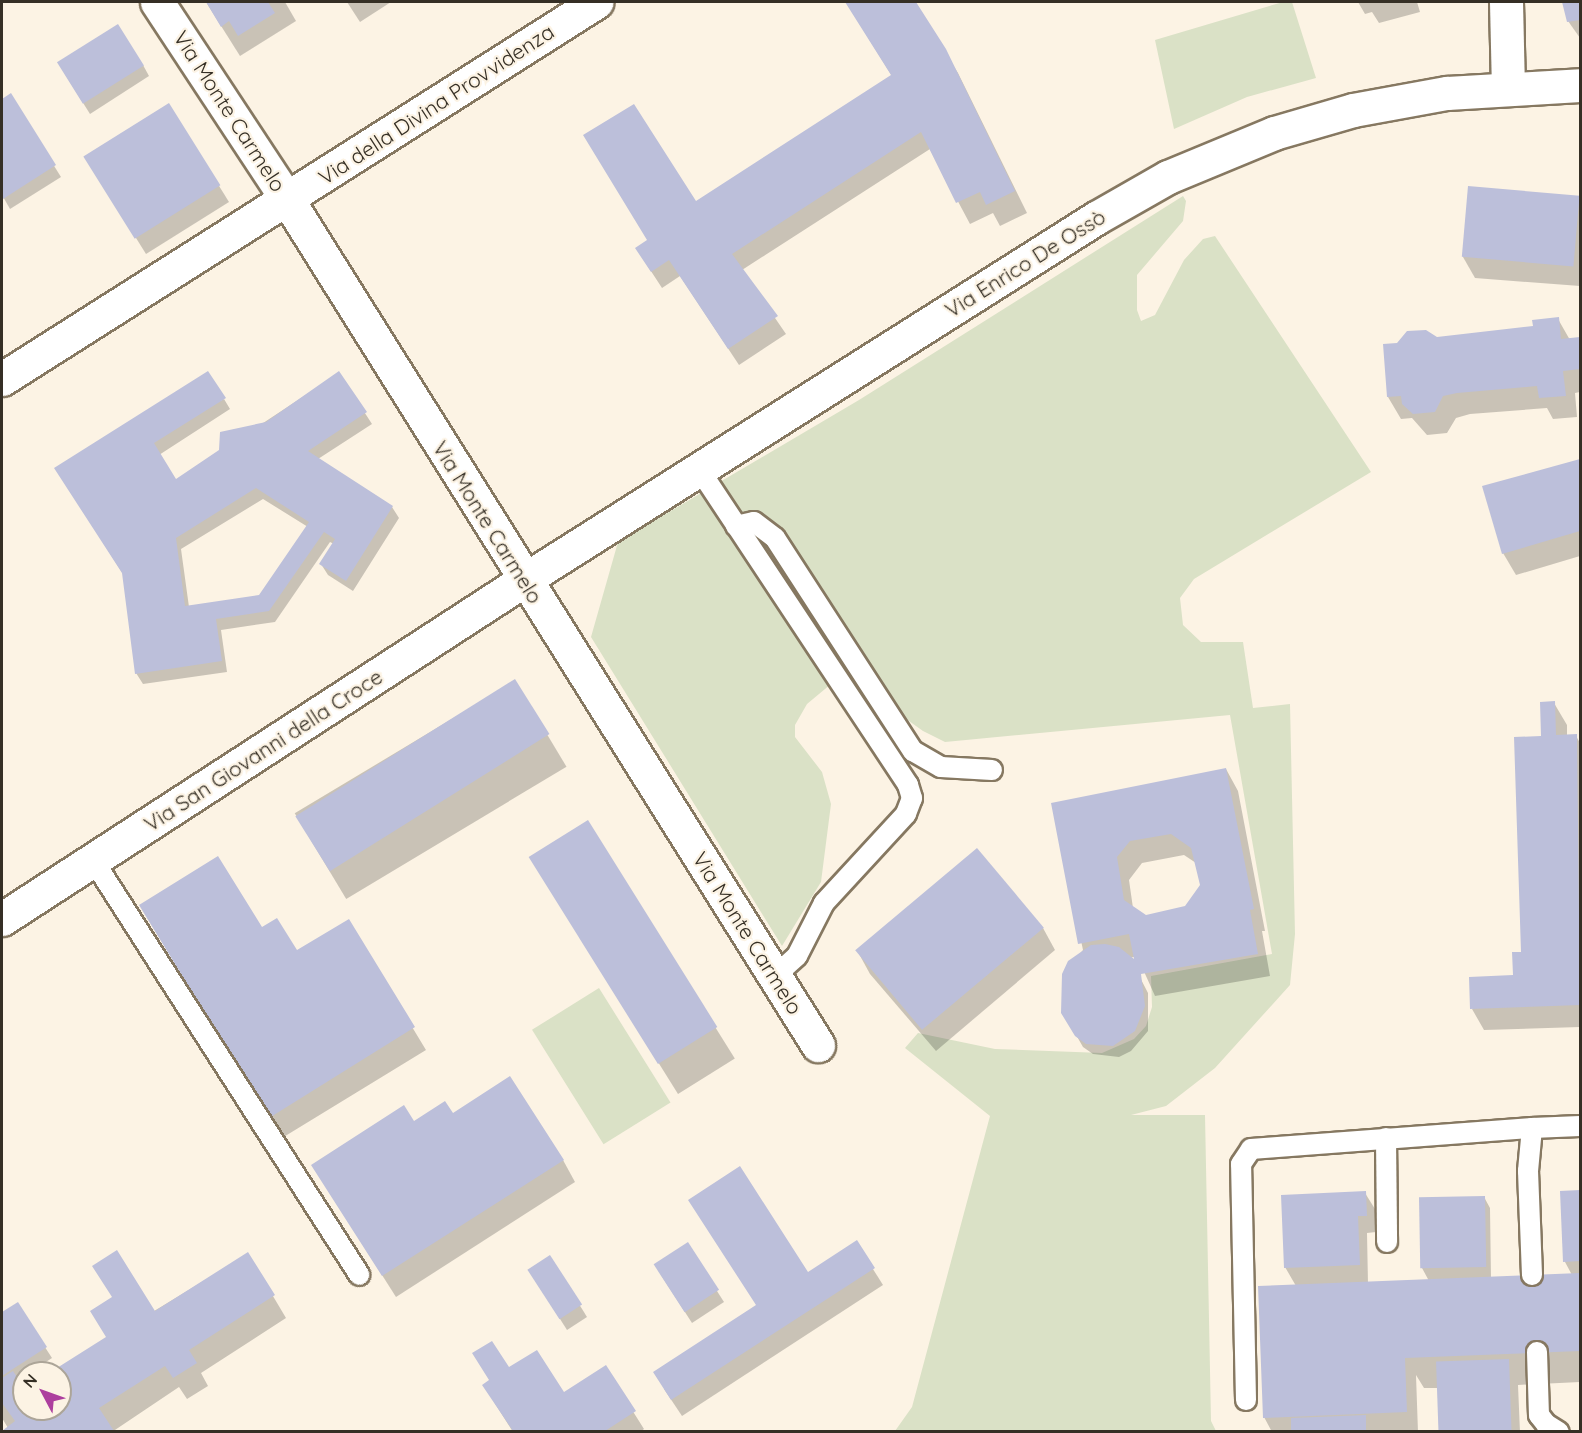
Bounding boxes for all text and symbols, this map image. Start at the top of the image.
street label: Via della Divina Provvidenza [314,18,558,190]
street label: Via Monte Carmelo [169,26,291,196]
street label: Via Enrico De Ossò [940,204,1110,322]
street label: Via Monte Carmelo [428,436,548,608]
street label: Via San Giovanni della Croce [139,664,387,836]
street label: Via Monte Carmelo [688,847,808,1019]
north arrow [12,1361,72,1421]
text: N [19,1370,41,1392]

